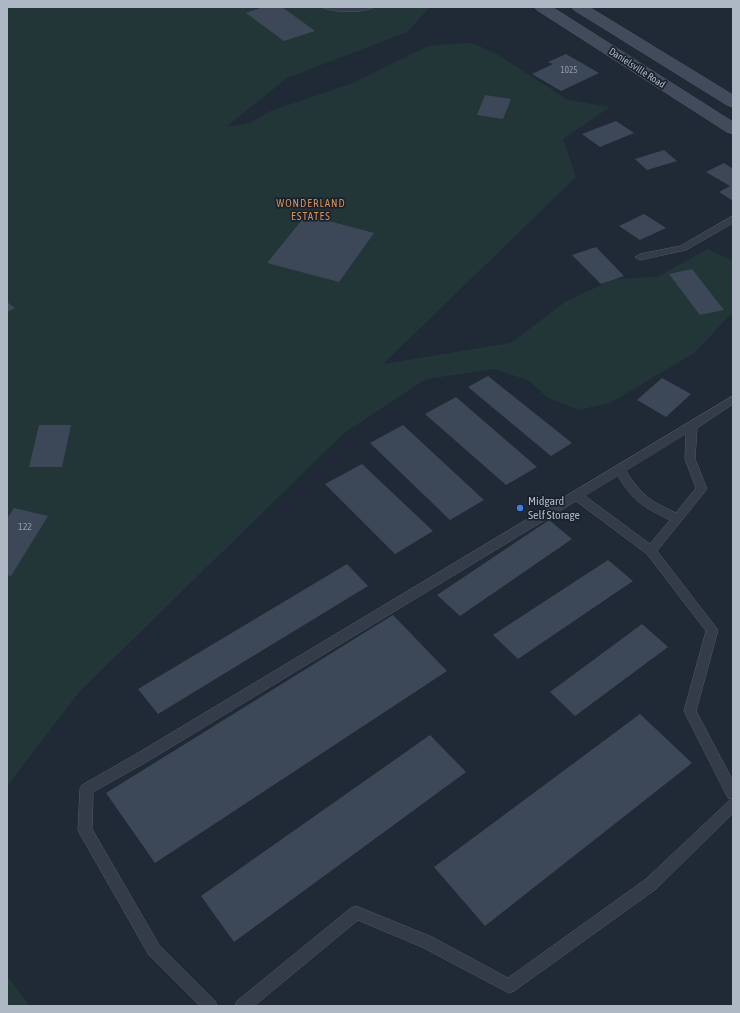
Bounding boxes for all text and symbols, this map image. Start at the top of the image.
street label: Danielsville Road [607,45,667,91]
house number: 1025 [561,65,577,75]
district label: WONDERLAND ESTATES [276,197,346,223]
place label: Midgard Self Storage [528,494,580,522]
marker: Midgard Self Storage [515,503,525,513]
house number: 122 [18,521,32,533]

